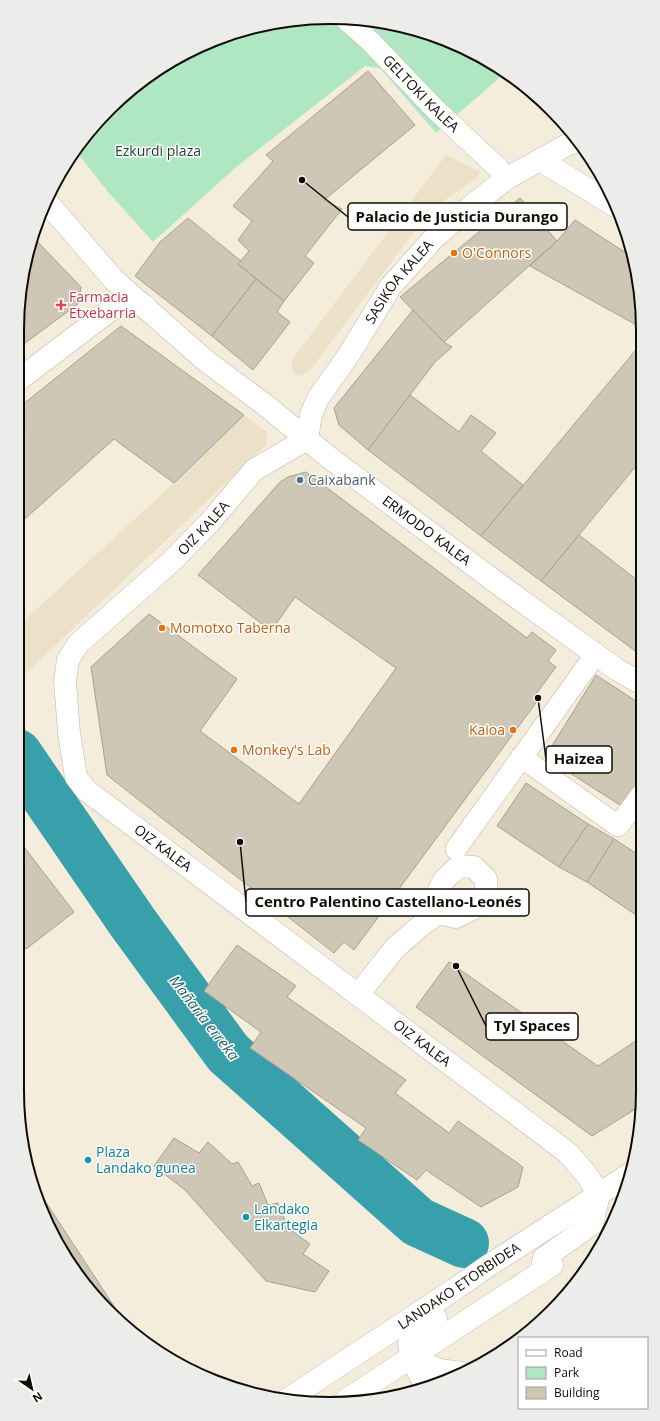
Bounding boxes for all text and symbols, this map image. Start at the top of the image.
street label: GELTOKI KALEA [379,50,464,136]
park label: Ezkurdi plaza [115,141,201,160]
callout: Palacio de Justicia Durango [348,203,567,230]
text: Palacio de Justicia Durango [356,206,558,226]
street label: SASIKOA KALEA [360,235,437,327]
place label: O'Connors [462,243,532,262]
marker: O'Connors [449,248,459,258]
place label: Farmacia Etxebarria [69,287,136,322]
marker: Farmacia Etxebarria [56,300,66,310]
place label: Caixabank [308,470,376,489]
marker: Caixabank [295,475,305,485]
street label: ERMODO KALEA [379,491,475,569]
street label: OIZ KALEA [173,496,233,559]
place label: Momotxo Taberna [170,618,291,637]
marker: Momotxo Taberna [157,623,167,633]
place label: Kaioa [469,720,505,739]
marker: Kaioa [508,725,518,735]
place label: Monkey's Lab [242,740,331,759]
marker: Monkey's Lab [229,745,239,755]
callout: Haizea [546,746,612,773]
text: Haizea [554,748,604,768]
street label: OIZ KALEA [131,820,196,876]
callout: Centro Palentino Castellano-Leonés [246,889,529,916]
text: Centro Palentino Castellano-Leonés [254,891,522,911]
water label: Mañaria erreka [165,971,245,1064]
callout: Tyl Spaces [486,1013,578,1040]
street label: OIZ KALEA [390,1015,455,1071]
text: Tyl Spaces [494,1015,570,1035]
place label: Plaza Landako gunea [96,1142,196,1177]
marker: Plaza Landako gunea [83,1155,93,1165]
place label: Landako Elkartegia [254,1199,318,1234]
marker: Landako Elkartegia [241,1212,251,1222]
street label: LANDAKO ETORBIDEA [394,1238,524,1333]
legend [518,1337,648,1409]
text: Road [554,1344,583,1361]
text: Park [554,1364,580,1381]
north arrow [12,1369,52,1409]
text: Building [554,1384,600,1401]
text: N [30,1389,46,1406]

